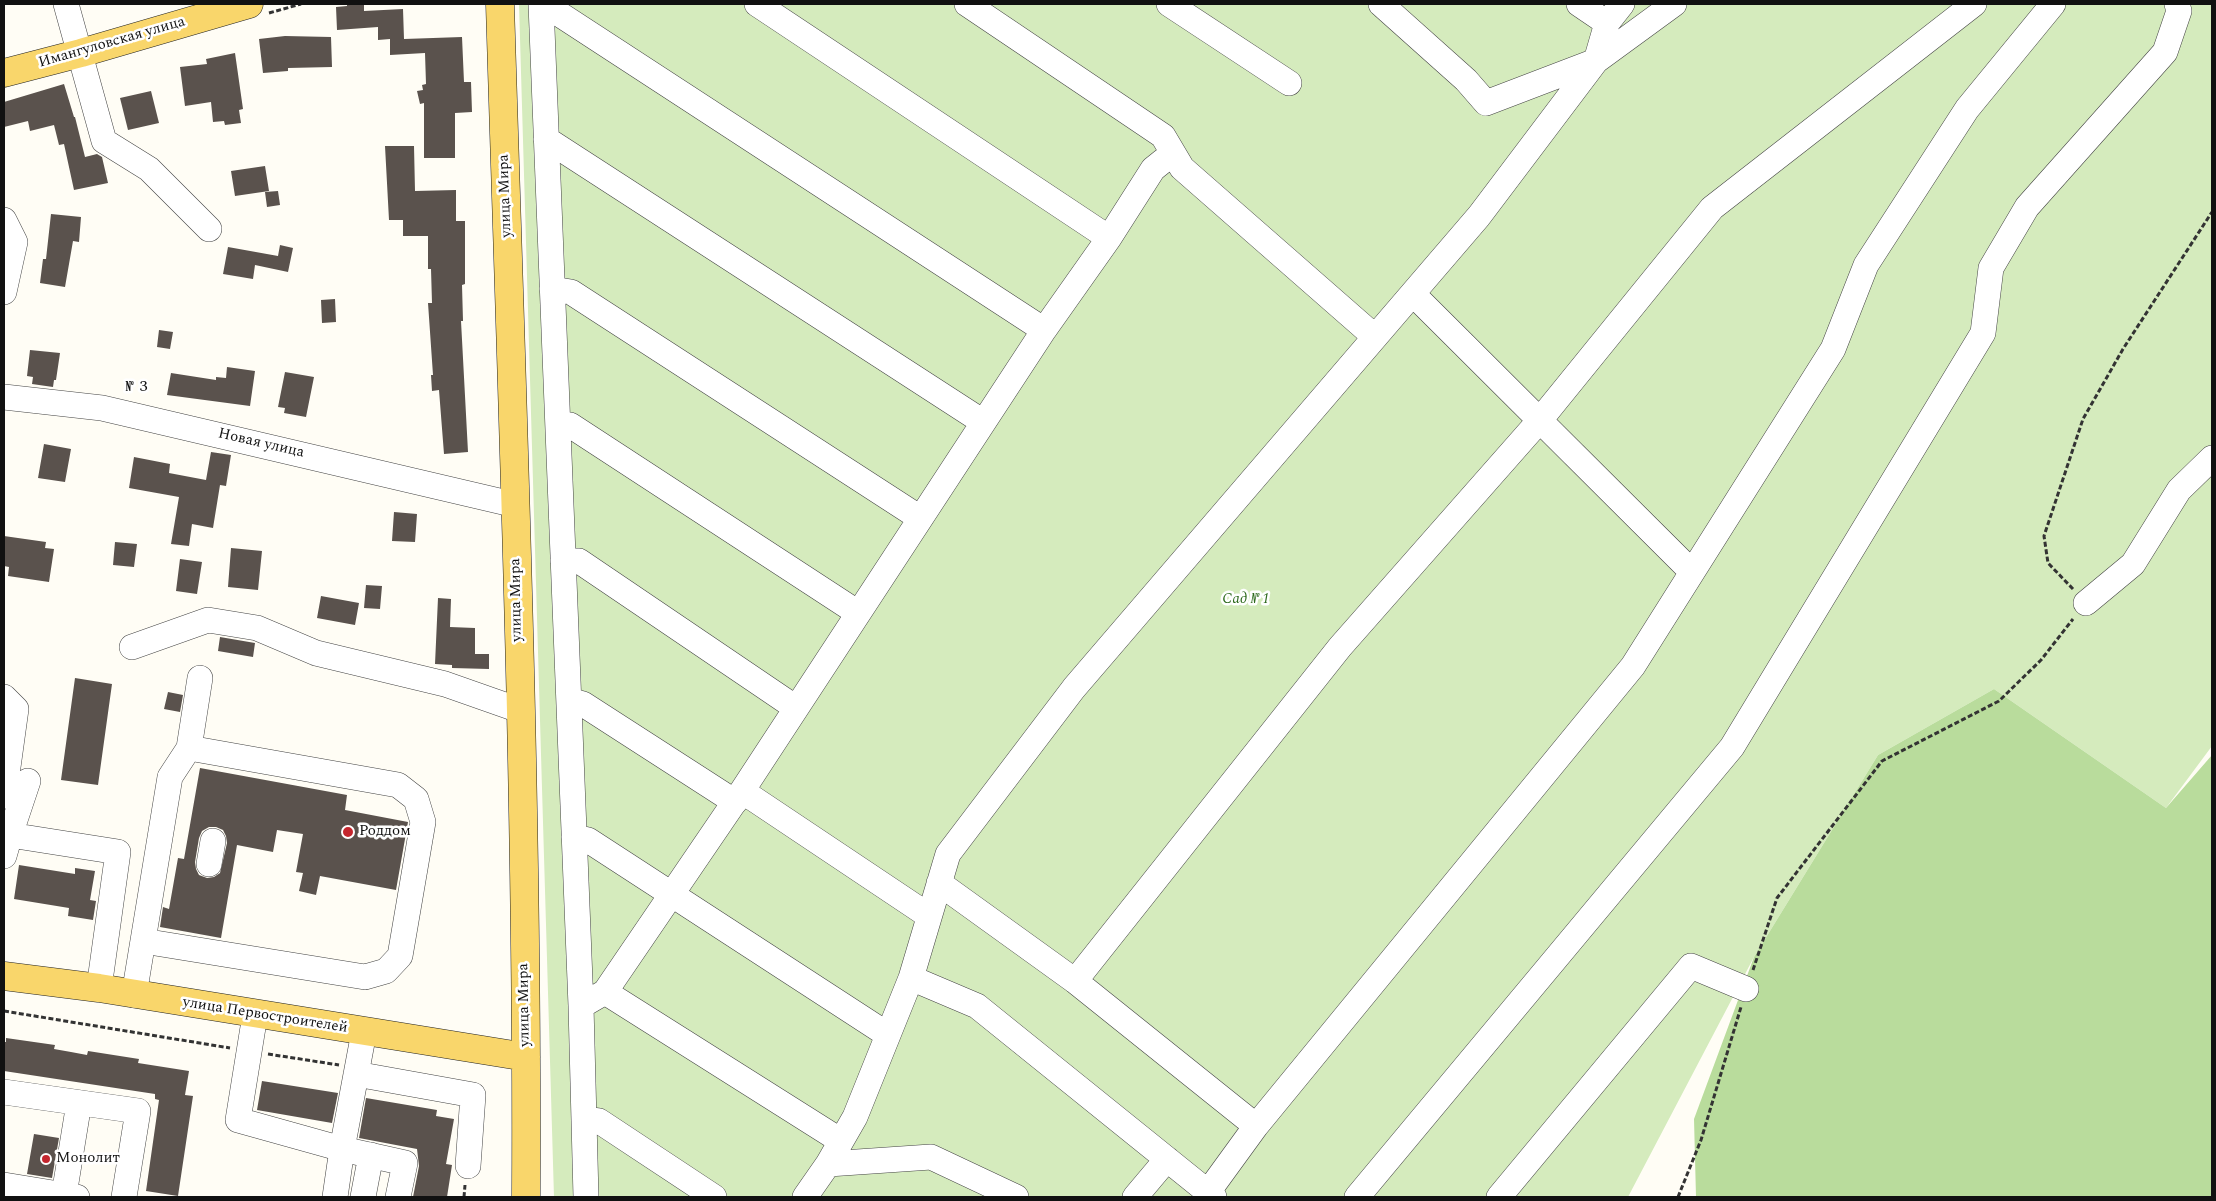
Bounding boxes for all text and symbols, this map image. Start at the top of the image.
street label: Имангуловская улица [37,13,187,73]
street label: улица Мира [496,154,516,238]
district label: № 3 [125,378,149,398]
street label: Новая улица [216,425,306,463]
street label: улица Мира [507,558,527,642]
park label: Сад № 1 [1222,591,1270,609]
place label: Роддом [359,823,411,841]
marker: Роддом [341,825,355,839]
street label: улица Мира [515,963,535,1047]
street label: улица Первостроителей [181,994,349,1038]
place label: Монолит [56,1150,120,1168]
marker: Монолит [40,1153,52,1165]

